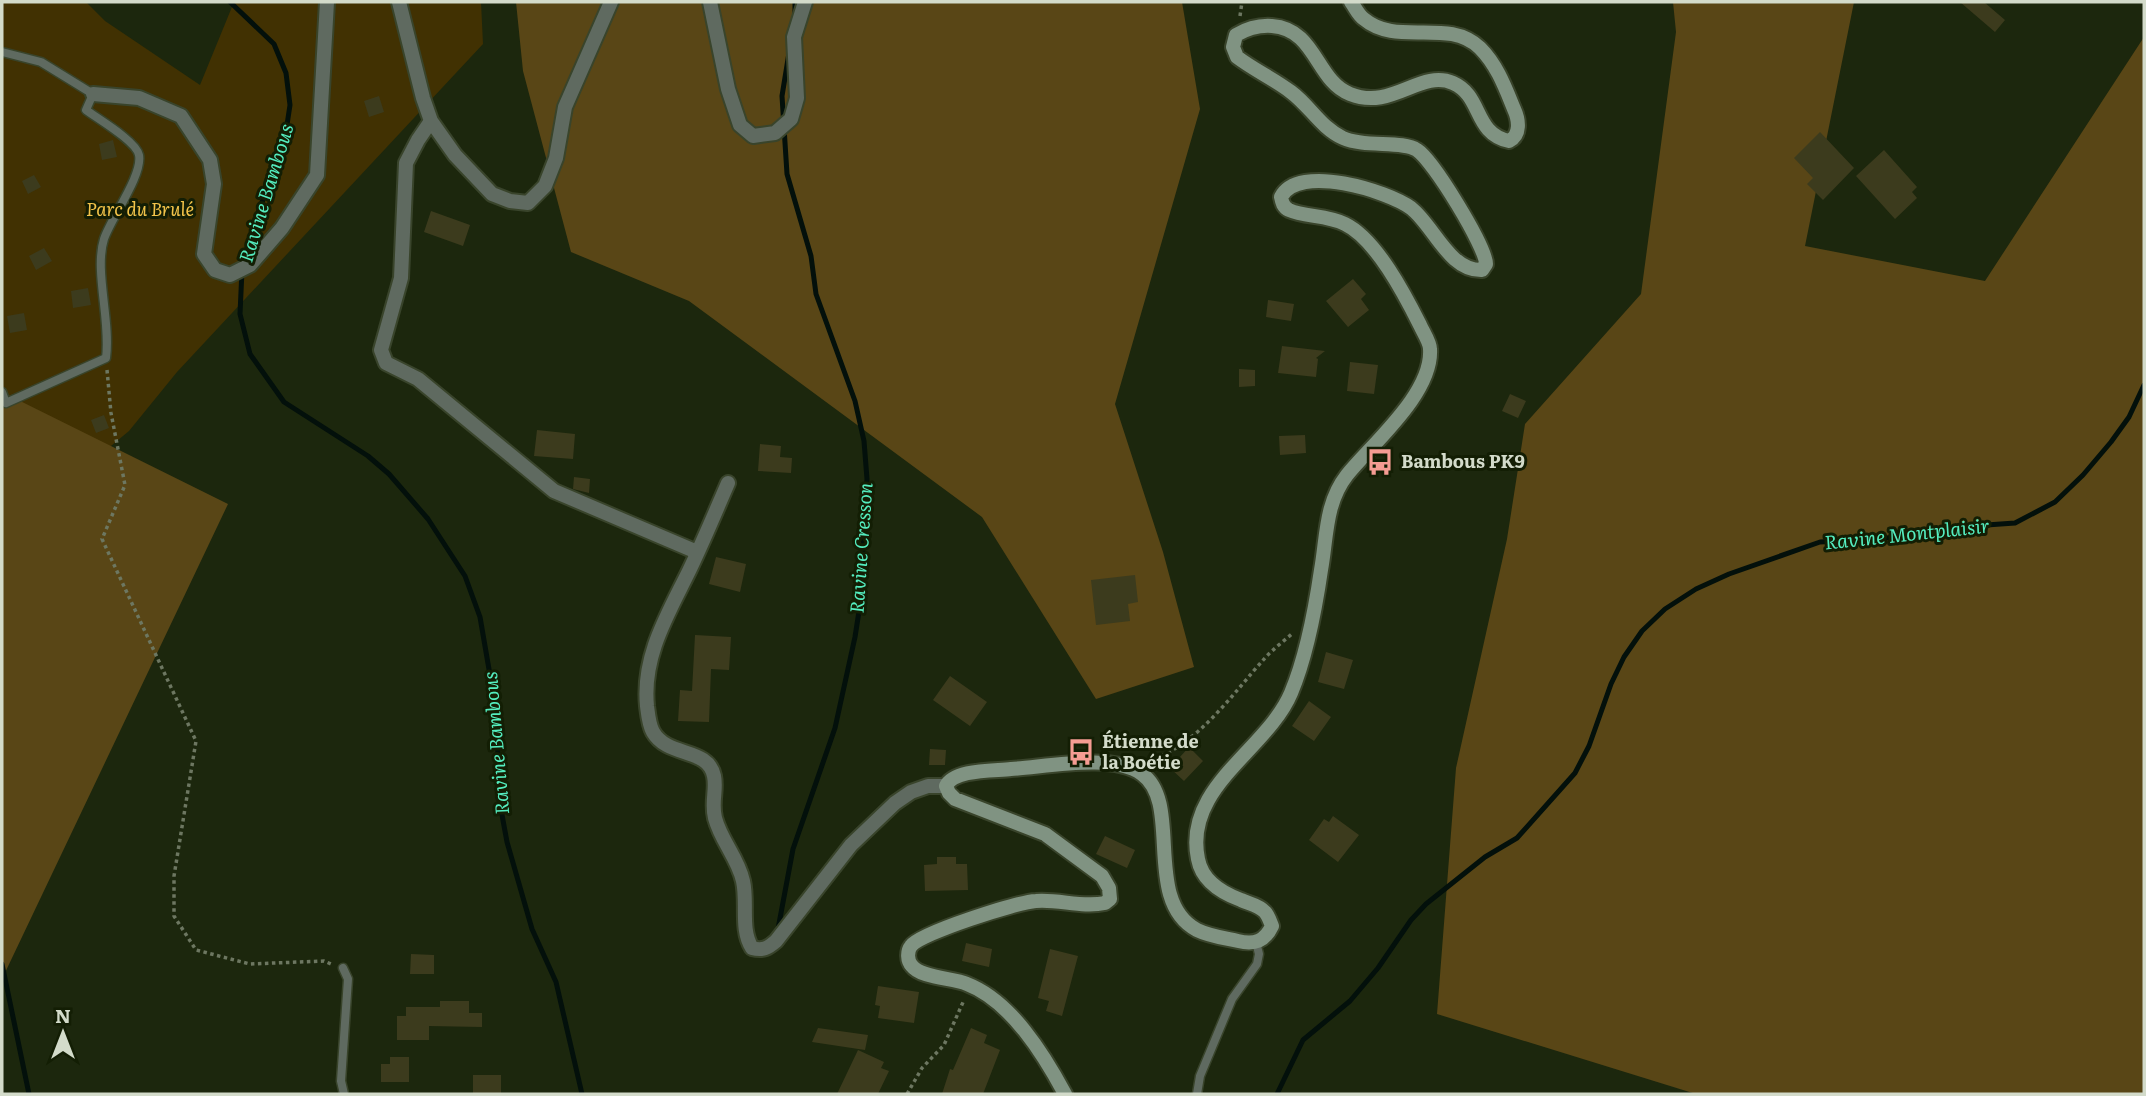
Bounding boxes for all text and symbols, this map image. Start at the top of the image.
water label: Ravine Bambous [231,120,299,266]
park label: Parc du Brulé [86,195,194,222]
bus stop icon: Bambous PK9 [1365,447,1395,477]
place label: Bambous PK9 [1401,447,1525,474]
water label: Ravine Cresson [841,481,879,614]
water label: Ravine Montplaisir [1823,510,1991,556]
water label: Ravine Bambous [475,670,515,816]
place label: Étienne de la Boétie [1102,727,1199,775]
bus stop icon: Étienne de la Boétie [1066,737,1096,767]
north arrow [28,998,98,1068]
text: N [55,1001,71,1029]

